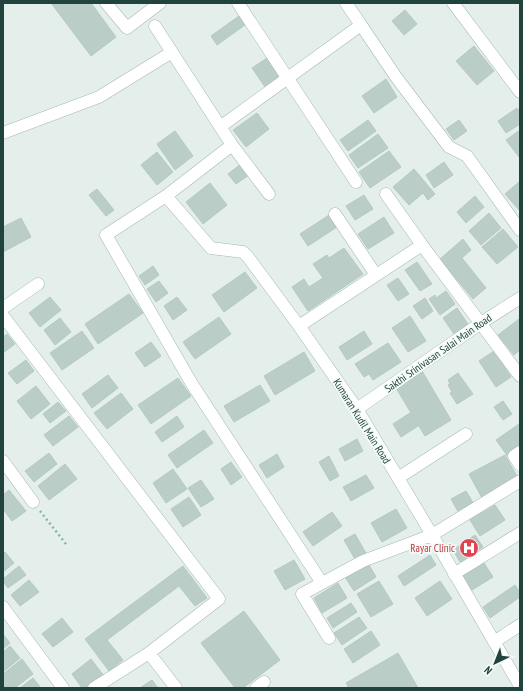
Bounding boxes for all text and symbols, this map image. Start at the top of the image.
street label: Sakthi Srinivasan Salai Main Road [382,310,495,395]
street label: Kumaran Kudil Main Road [330,376,394,466]
hospital icon: Rayar Clinic [458,537,480,559]
place label: Rayar Clinic [410,541,455,555]
north arrow [475,643,515,683]
text: N [481,663,495,677]

